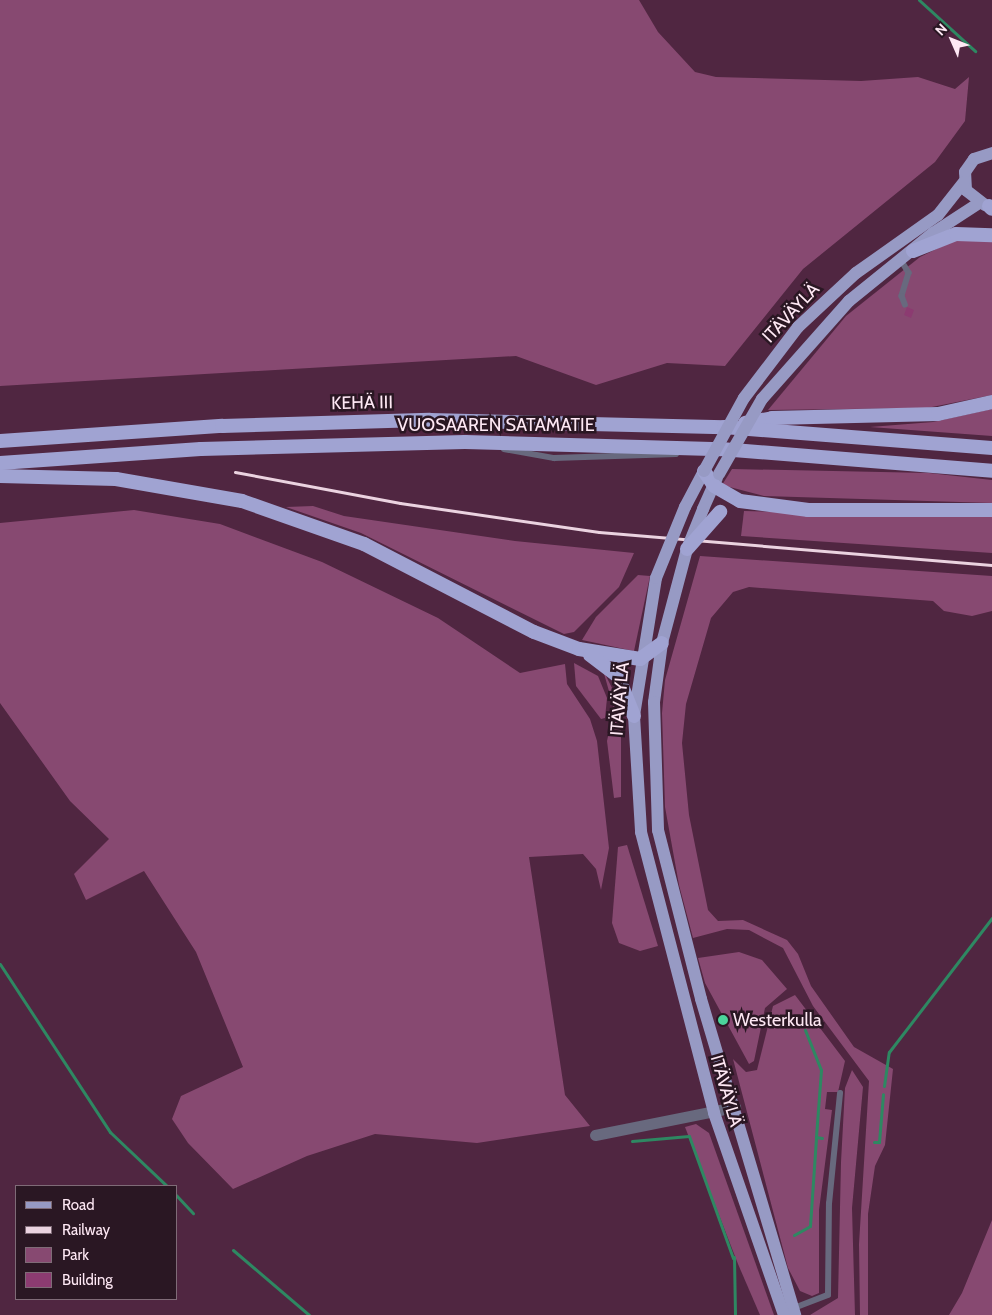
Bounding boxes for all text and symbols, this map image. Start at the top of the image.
north arrow [927,15,977,65]
text: N [931,20,951,39]
street label: ITÄVÄYLÄ [758,279,824,347]
street label: KEHÄ III [331,392,393,414]
street label: VUOSAAREN SATAMATIE [397,414,595,436]
street label: ITÄVÄYLÄ [606,661,634,737]
place label: Westerkulla [733,1009,822,1031]
marker: Westerkulla [717,1014,729,1026]
street label: ITÄVÄYLÄ [705,1053,747,1129]
legend [15,1185,178,1300]
text: Road [62,1196,95,1214]
text: Railway [62,1221,110,1239]
text: Park [62,1246,89,1264]
text: Building [62,1271,113,1289]

